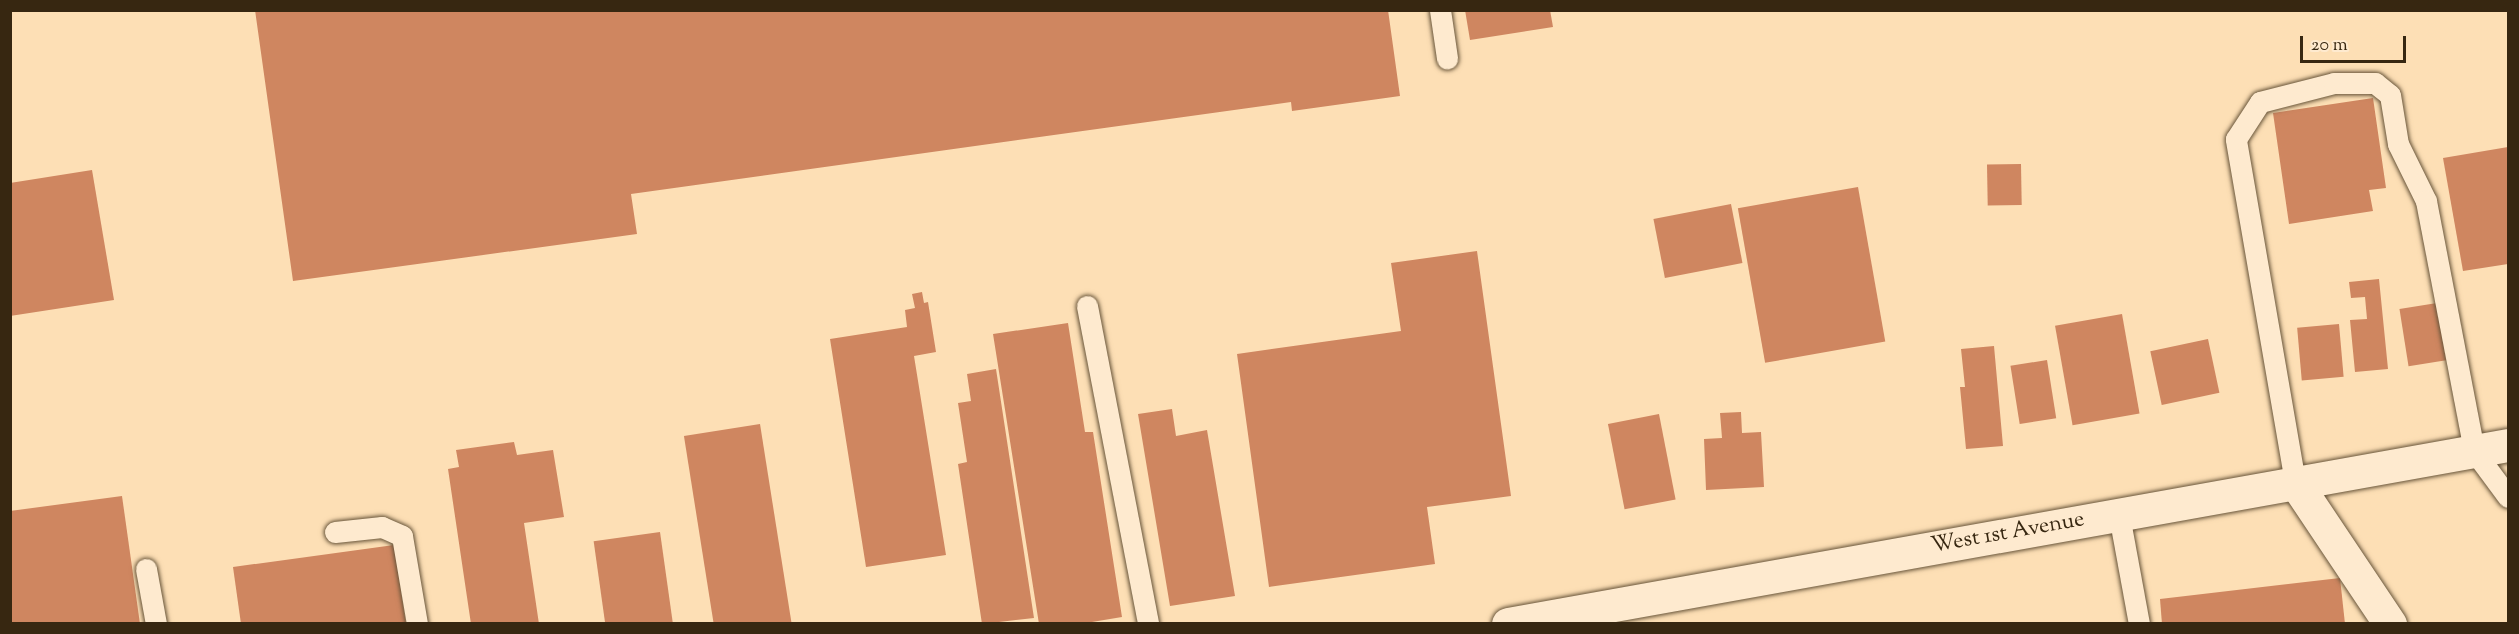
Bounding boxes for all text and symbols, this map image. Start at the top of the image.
scale bar [2303,24,2410,62]
text: 20 m [2311,33,2348,59]
street label: West 1st Avenue [1929,508,2087,560]

